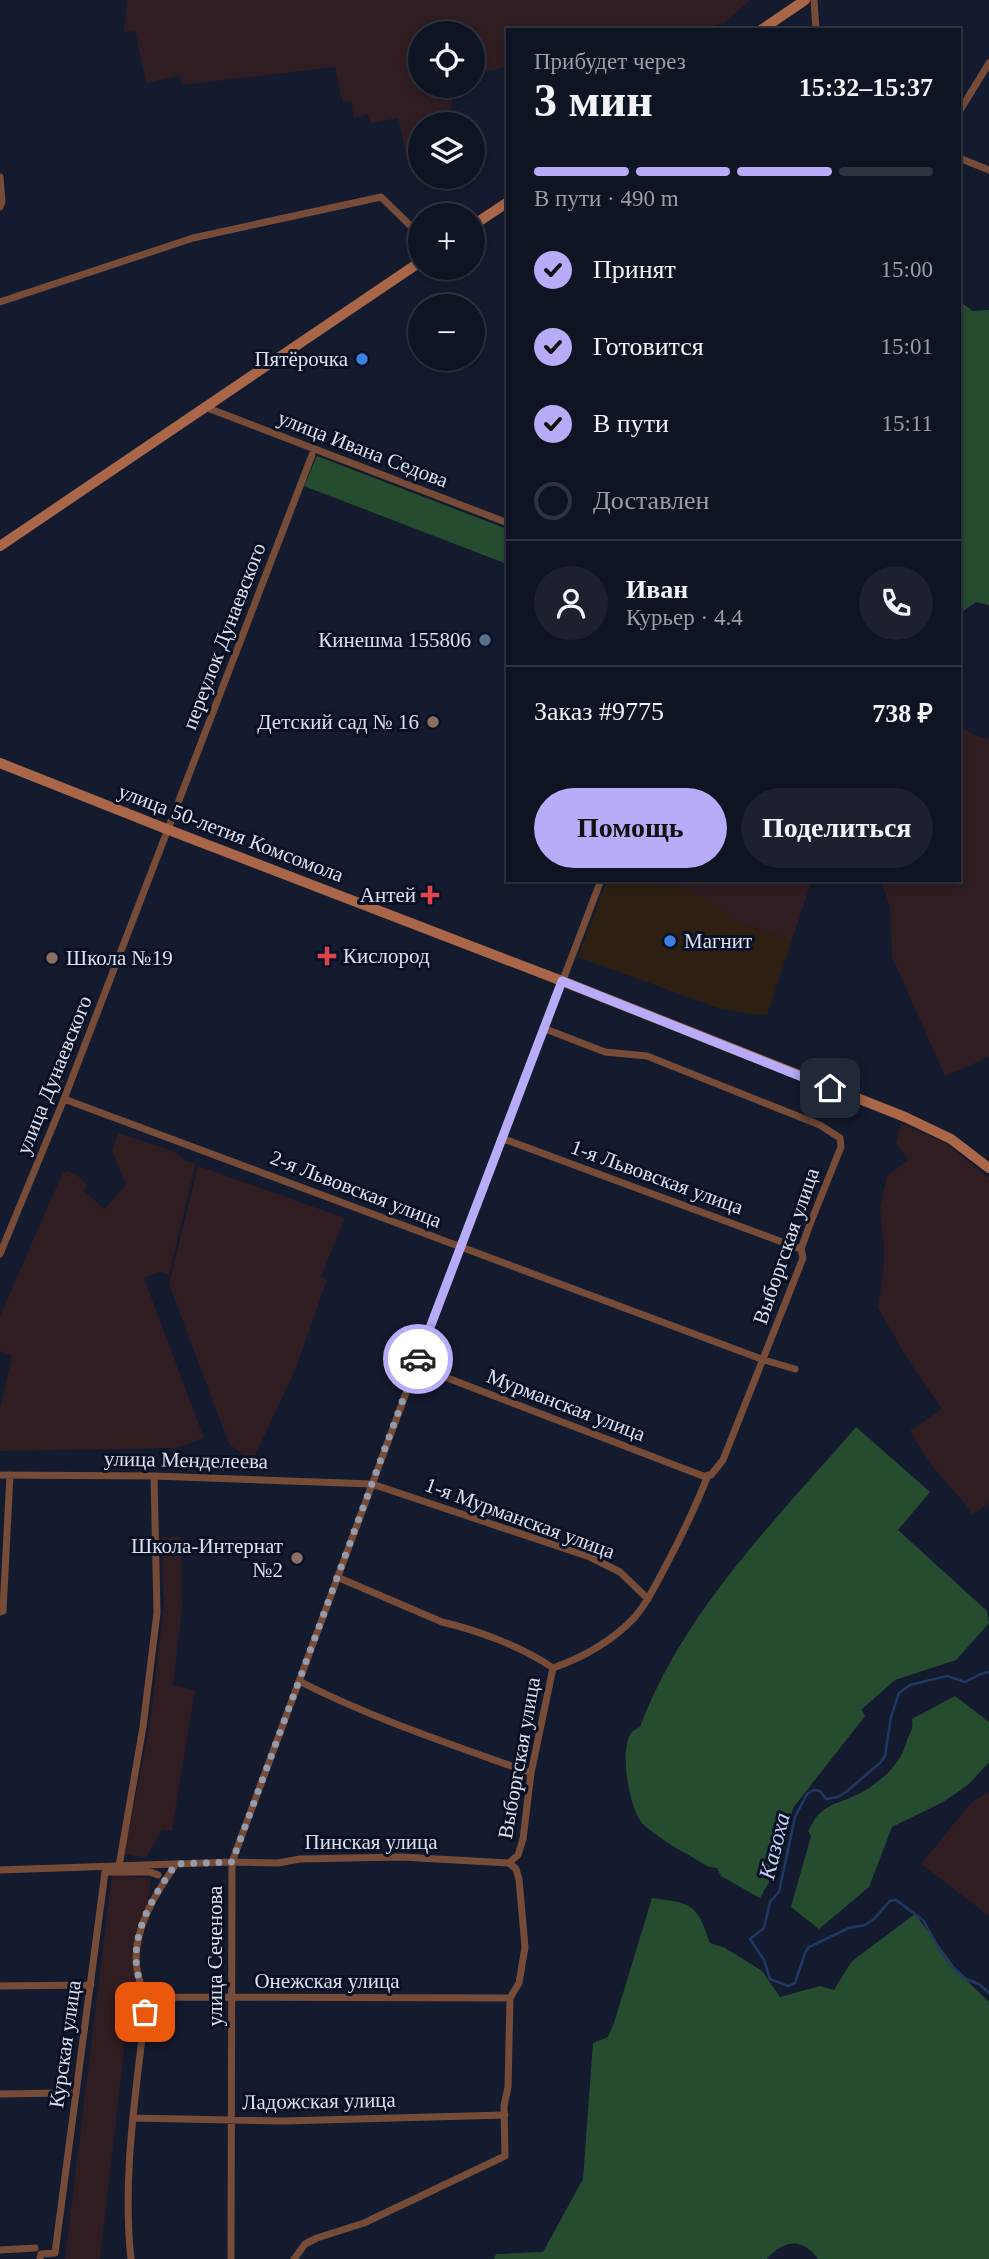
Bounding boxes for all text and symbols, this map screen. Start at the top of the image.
map controls [408,21,485,371]
button: locate [408,21,485,98]
text: Прибудет через [534,49,686,74]
text: 15:32–15:37 [799,73,933,102]
text: 3 мин [534,75,653,126]
button: layers [408,112,485,189]
text: В пути · 490 m [534,186,679,211]
button: + [408,203,485,280]
icon: check [534,251,572,289]
text: Принят [593,255,676,284]
text: 15:00 [881,257,933,282]
button: − [408,294,485,371]
icon: check [534,328,572,366]
text: Готовится [593,332,704,361]
text: 15:01 [881,334,933,359]
place label: Пятёрочка [254,347,349,371]
marker: Пятёрочка [354,351,370,367]
street label: улица Ивана Седова [274,405,452,493]
icon: check [534,405,572,443]
text: В пути [593,409,669,438]
text: 15:11 [881,411,933,436]
text: Доставлен [593,486,710,515]
street label: переулок Дунаевского [177,539,271,733]
button: person [534,566,608,640]
button: phone [859,566,933,640]
text: Иван [626,575,688,604]
text: Курьер · 4.4 [626,605,743,630]
place label: Кинешма 155806 [318,628,471,652]
marker: Кинешма 155806 [477,632,493,648]
text: Заказ #9775 [534,697,664,726]
text: 738 ₽ [872,699,933,728]
place label: Детский сад № 16 [257,710,419,734]
marker: Детский сад № 16 [425,714,441,730]
street label: улица 50-летия Комсомола [115,779,348,887]
button: Помощь [534,788,727,868]
button: Поделиться [741,788,933,868]
place label: Антей [360,883,416,907]
marker: Антей [422,887,438,903]
place label: Магнит [684,929,752,953]
marker: Магнит [662,933,678,949]
place label: Кислород [343,944,430,968]
place label: Школа №19 [66,946,173,970]
marker: Кислород [317,946,337,966]
marker: Школа №19 [44,950,60,966]
street label: улица Дунаевского [11,992,97,1158]
pin [800,1058,860,1118]
icon: home [811,1069,849,1107]
street label: 1-я Львовская улица [568,1135,747,1220]
street label: 2-я Львовская улица [267,1145,446,1233]
street label: Выборгская улица [748,1164,824,1327]
courier [383,1324,453,1394]
icon: car [399,1340,437,1378]
street label: Мурманская улица [483,1364,649,1447]
street label: улица Менделеева [104,1447,269,1473]
street label: 1-я Мурманская улица [422,1472,619,1564]
place label: Школа-Интернат №2 [131,1534,283,1582]
marker: Школа-Интернат №2 [289,1550,305,1566]
street label: Выборгская улица [493,1675,545,1841]
water label: Казоха [754,1810,795,1883]
street label: Пинская улица [305,1830,438,1854]
street label: улица Сеченова [203,1885,227,2026]
street label: Онежская улица [254,1969,400,1993]
street label: Курская улица [44,1978,86,2109]
pin [115,1982,175,2042]
icon: bag [126,1993,164,2031]
street label: Ладожская улица [242,2088,397,2114]

